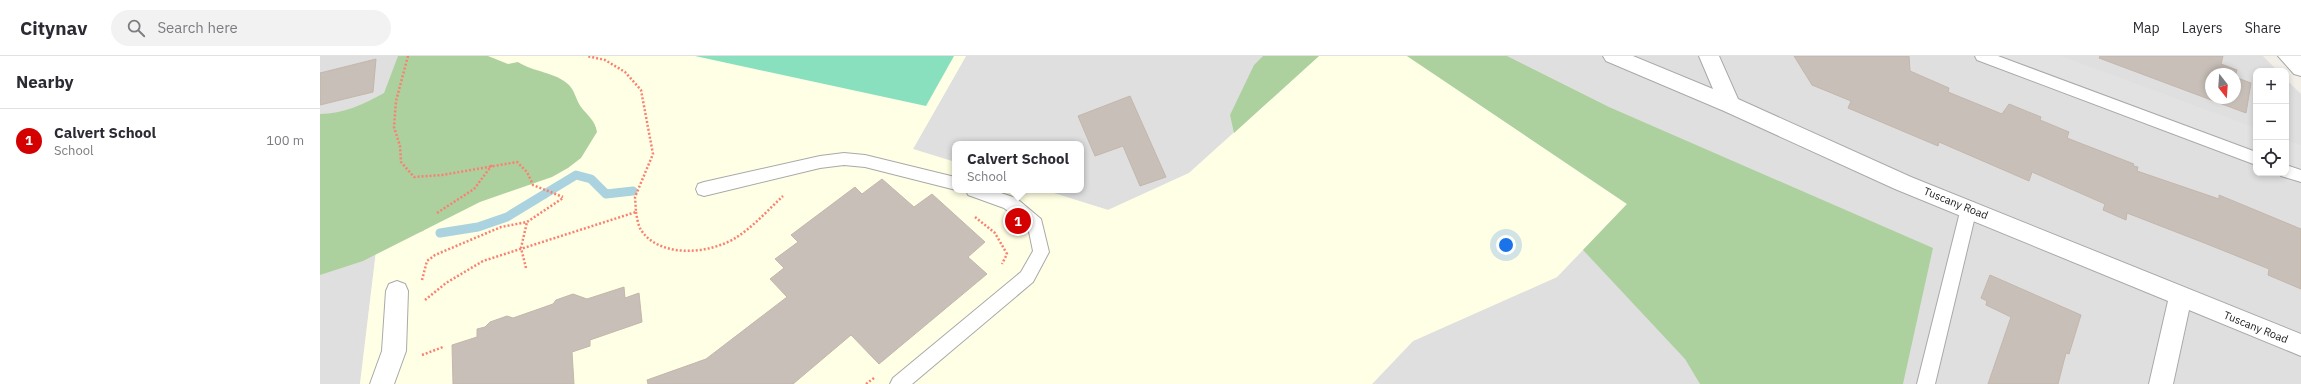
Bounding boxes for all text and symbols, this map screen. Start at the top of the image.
search box [111,10,391,46]
text: Citynav [20,16,87,40]
icon: search [125,17,147,39]
text: Search here [157,18,238,37]
text: Map [2133,19,2160,37]
text: Layers [2182,19,2223,37]
text: Share [2245,19,2281,37]
north arrow [2205,68,2241,104]
map controls [2253,68,2289,176]
button: + [2253,68,2289,104]
text: Nearby [16,71,74,93]
button: − [2253,104,2289,140]
text: Calvert School [54,123,156,142]
text: 1 [25,132,33,149]
text: 100 m [266,132,304,149]
button: locate [2253,140,2289,176]
popup [952,141,1084,193]
text: School [54,142,94,159]
text: Calvert School [967,149,1069,168]
text: School [967,168,1007,185]
street label: Tuscany Road [1922,184,1990,222]
pin: 1 [1005,206,1031,236]
your location [1496,235,1516,255]
street label: Tuscany Road [2222,308,2290,346]

